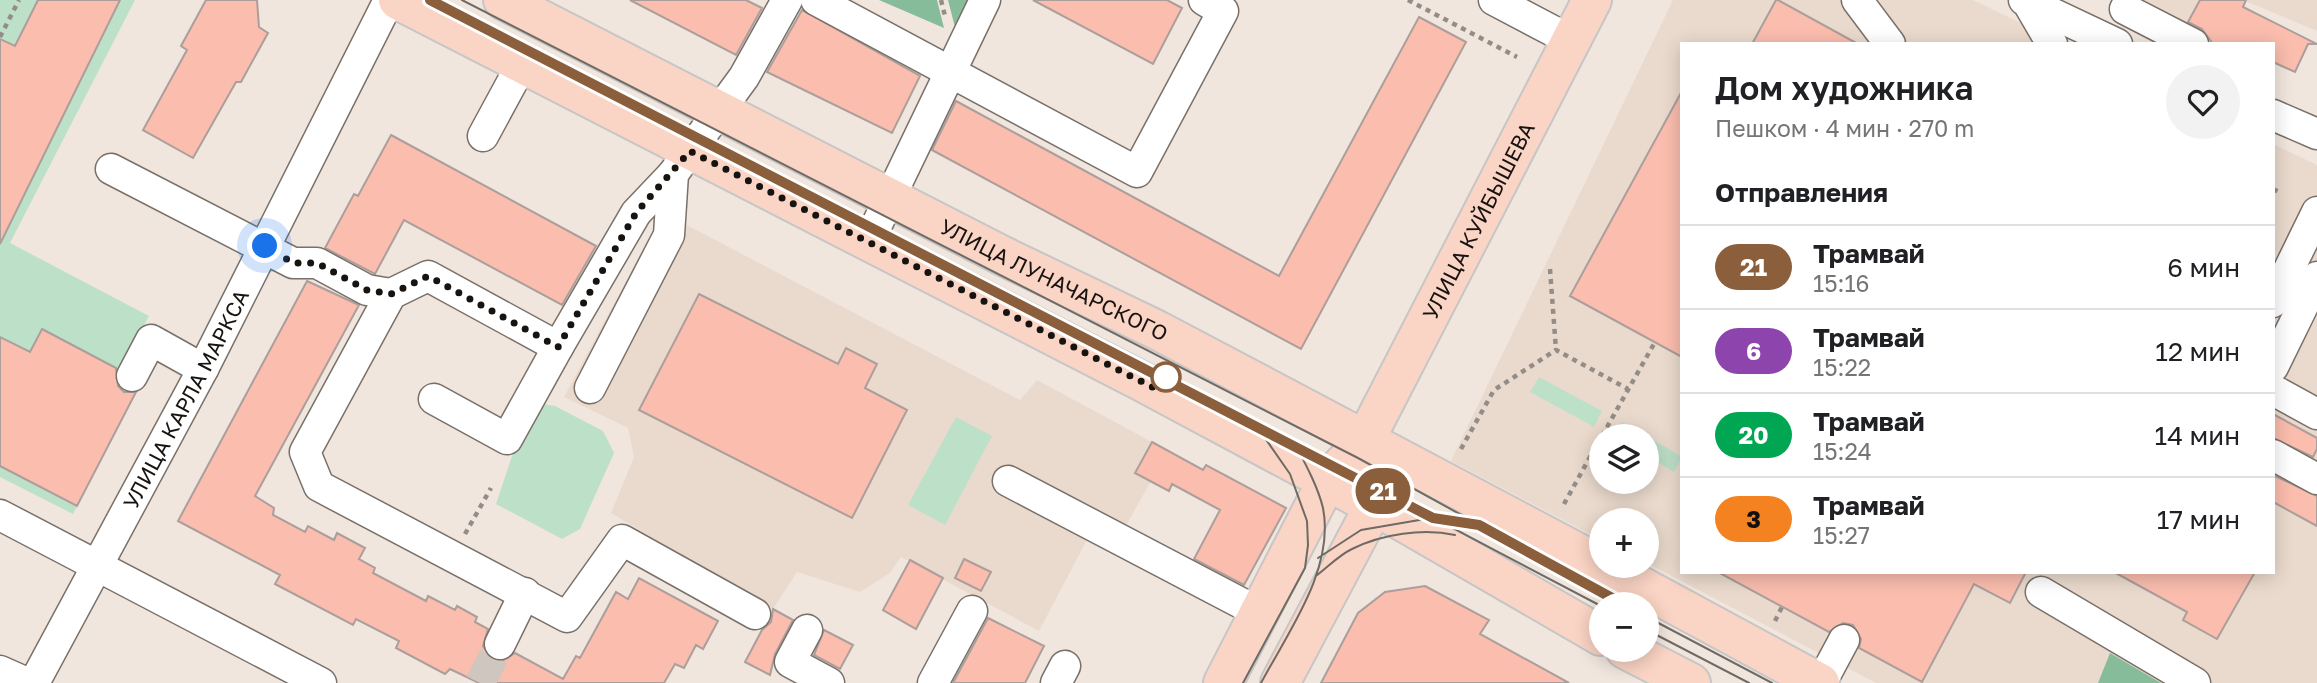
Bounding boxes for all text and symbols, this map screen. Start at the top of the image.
button: heart [2166,65,2240,139]
text: Дом художника [1715,68,1973,107]
text: Пешком · 4 мин · 270 m [1715,114,1974,142]
street label: УЛИЦА КУЙБЫШЕВА [1417,118,1540,324]
text: Отправления [1715,177,1888,208]
street label: УЛИЦА ЛУНАЧАРСКОГО [936,213,1173,347]
your location [247,228,282,263]
text: Трамвай [1813,238,1925,269]
text: 21 [1740,252,1767,281]
text: 6 мин [2167,252,2240,283]
text: 15:16 [1813,269,1869,297]
street label: УЛИЦА КАРЛА МАРКСА [117,285,254,513]
text: Трамвай [1813,322,1925,353]
text: 6 [1746,336,1761,365]
text: 12 мин [2155,336,2240,367]
text: 15:22 [1813,353,1871,381]
unlabelled marker [1151,362,1181,392]
text: Трамвай [1813,406,1925,437]
text: 20 [1738,420,1769,449]
text: 14 мин [2155,420,2240,451]
map controls [1589,424,1659,662]
button: layers [1589,424,1659,494]
text: 15:24 [1813,437,1872,465]
line badge: 21 [1352,468,1414,514]
text: 21 [1370,476,1397,505]
text: Трамвай [1813,490,1925,521]
text: 3 [1746,504,1761,533]
text: 17 мин [2157,504,2240,535]
button: + [1589,508,1659,578]
text: 15:27 [1813,521,1870,549]
button: − [1589,592,1659,662]

